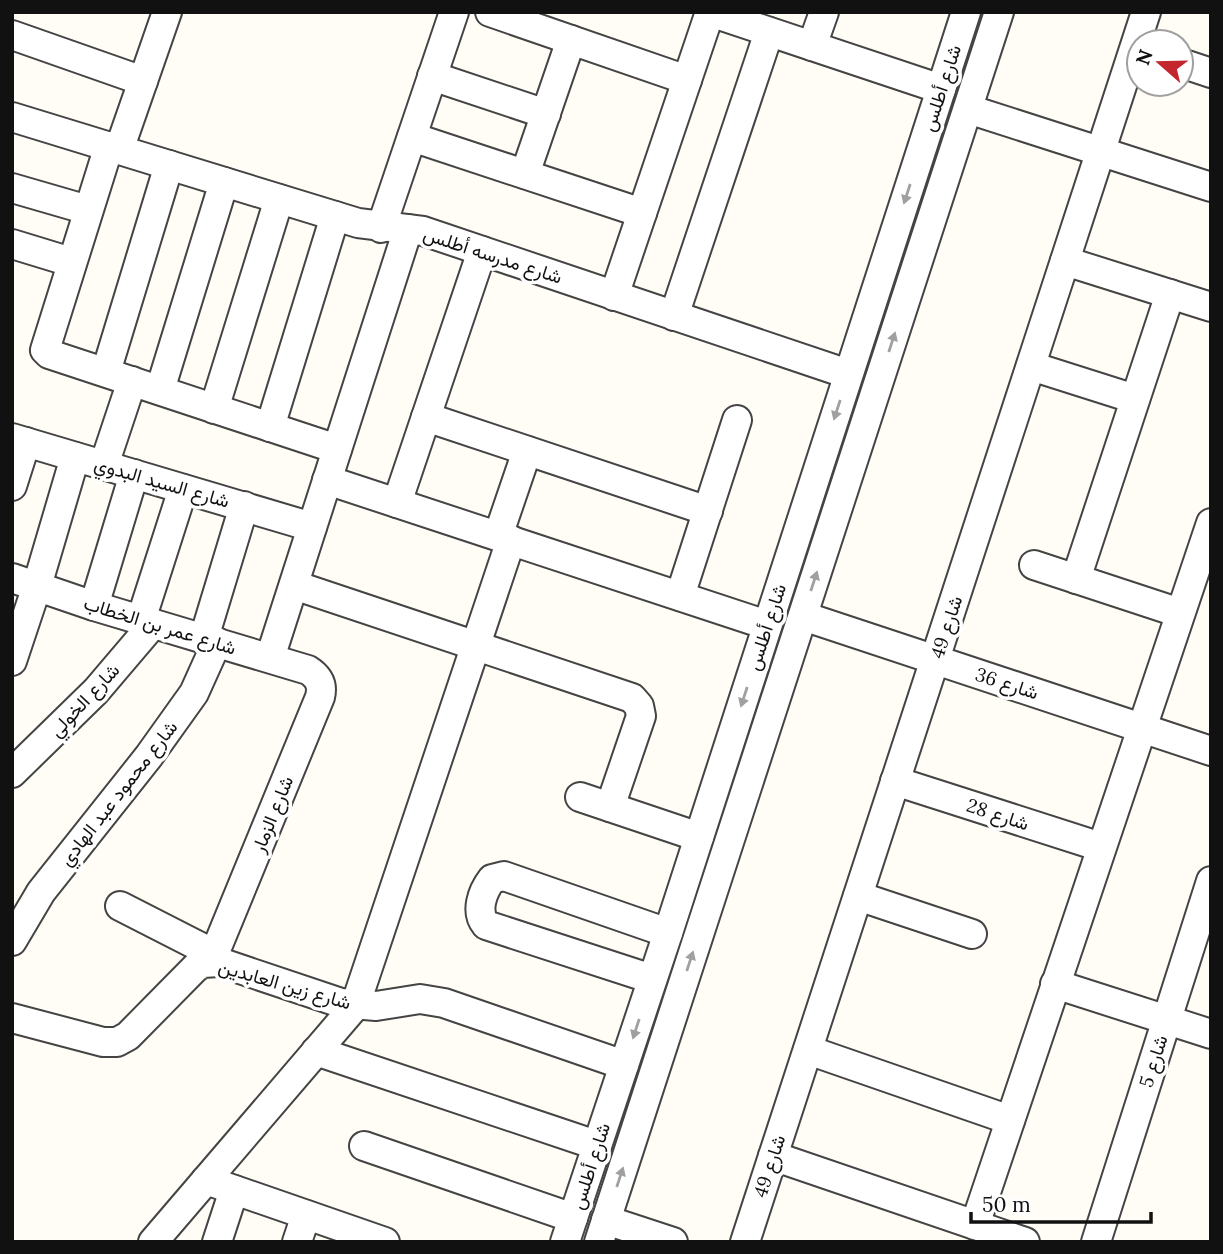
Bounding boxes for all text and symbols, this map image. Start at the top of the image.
north arrow [1125,28,1195,98]
street label: شارع أطلس [916,42,967,135]
text: N [1130,46,1158,68]
one-way arrow [901,183,912,204]
street label: شارع مدرسه أطلس [420,221,565,290]
one-way arrow [887,331,898,352]
one-way arrow [831,400,841,421]
street label: شارع السيد البدوي [91,451,232,517]
one-way arrow [810,571,820,592]
street label: شارع أطلس [741,581,792,674]
street label: شارع عمر بن الخطاب [81,590,239,661]
street label: شارع 49 [925,593,968,662]
street label: شارع الخولي [44,658,127,745]
street label: شارع 36 [972,662,1042,705]
one-way arrow [738,686,749,707]
street label: شارع محمود عبد الهادي [54,715,185,873]
street label: شارع الزمار [245,772,299,857]
street label: شارع 28 [963,793,1032,836]
one-way arrow [686,950,696,971]
street label: شارع زين العابدين [216,954,354,1015]
one-way arrow [630,1019,640,1040]
street label: شارع 5 [1133,1032,1174,1090]
street label: شارع أطلس [565,1120,616,1213]
street label: شارع 49 [748,1132,791,1201]
one-way arrow [615,1166,626,1187]
scale bar [971,1180,1151,1224]
text: 50 m [982,1191,1031,1218]

